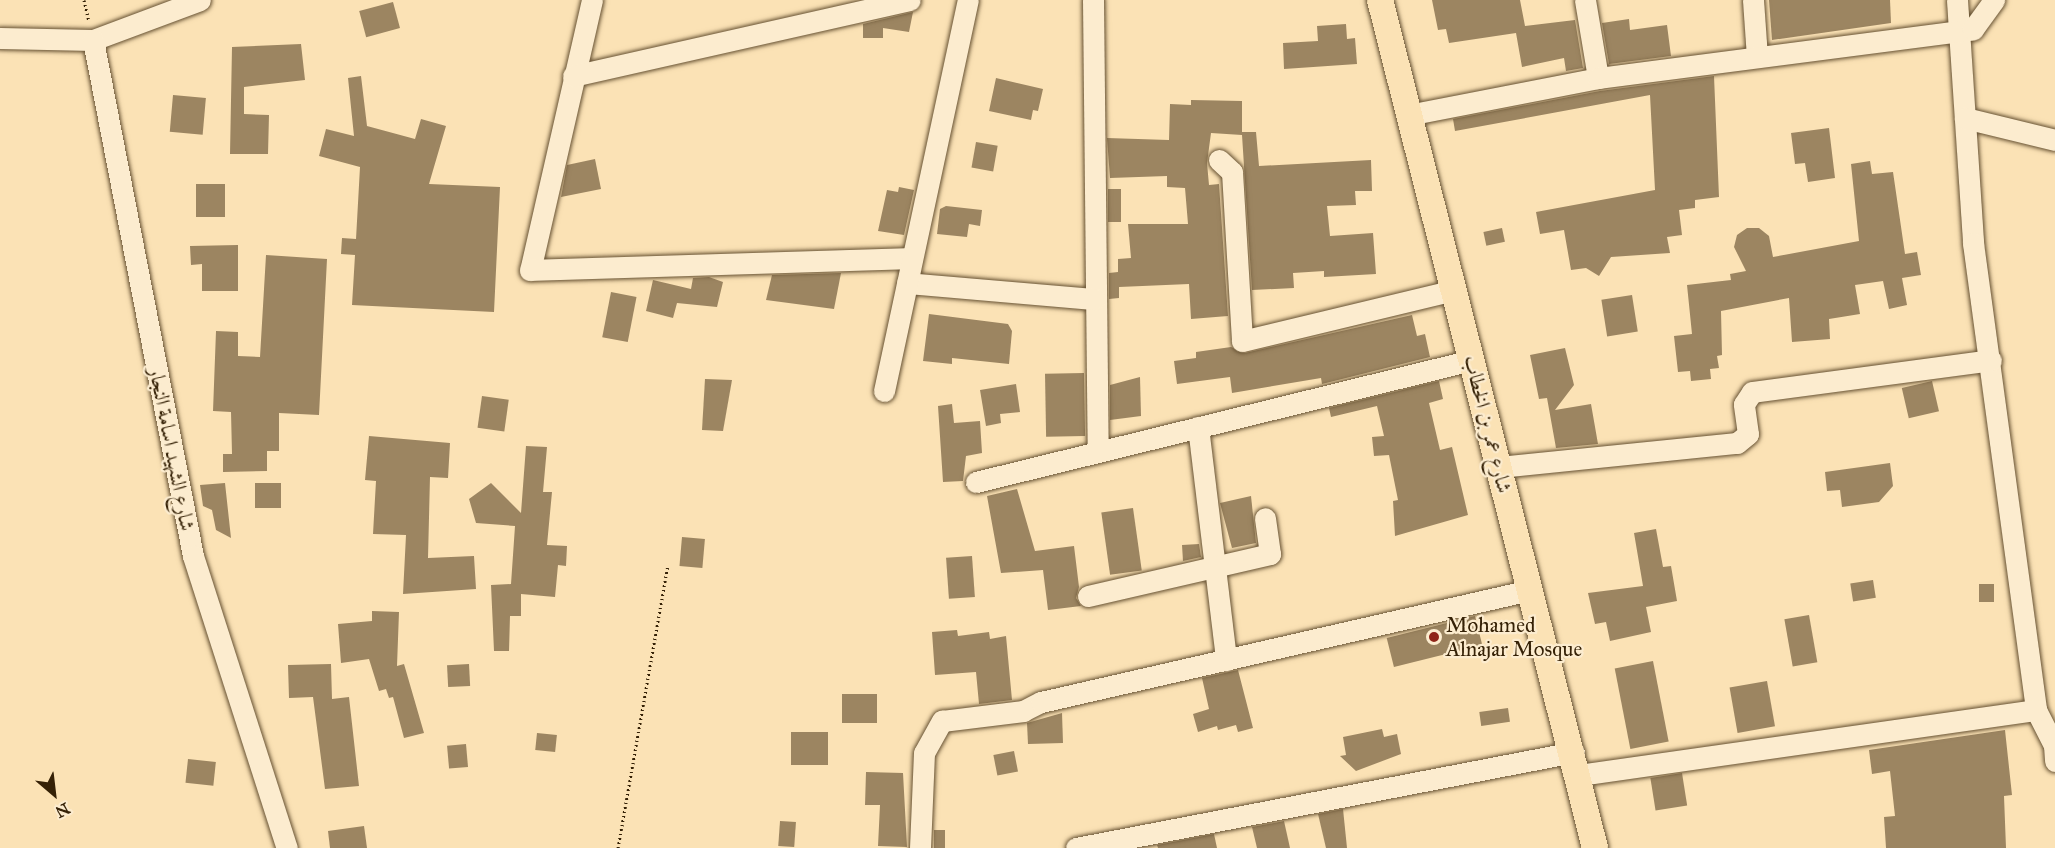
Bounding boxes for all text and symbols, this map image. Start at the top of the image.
street label: شارع عمر بن الخطاب [1459,352,1517,496]
street label: شارع الشهيد اسامة النجار [144,365,200,533]
place label: Mohamed Alnajar Mosque [1446,612,1582,662]
marker: Mohamed Alnajar Mosque [1427,630,1441,644]
north arrow [24,764,84,824]
text: N [52,799,73,822]

